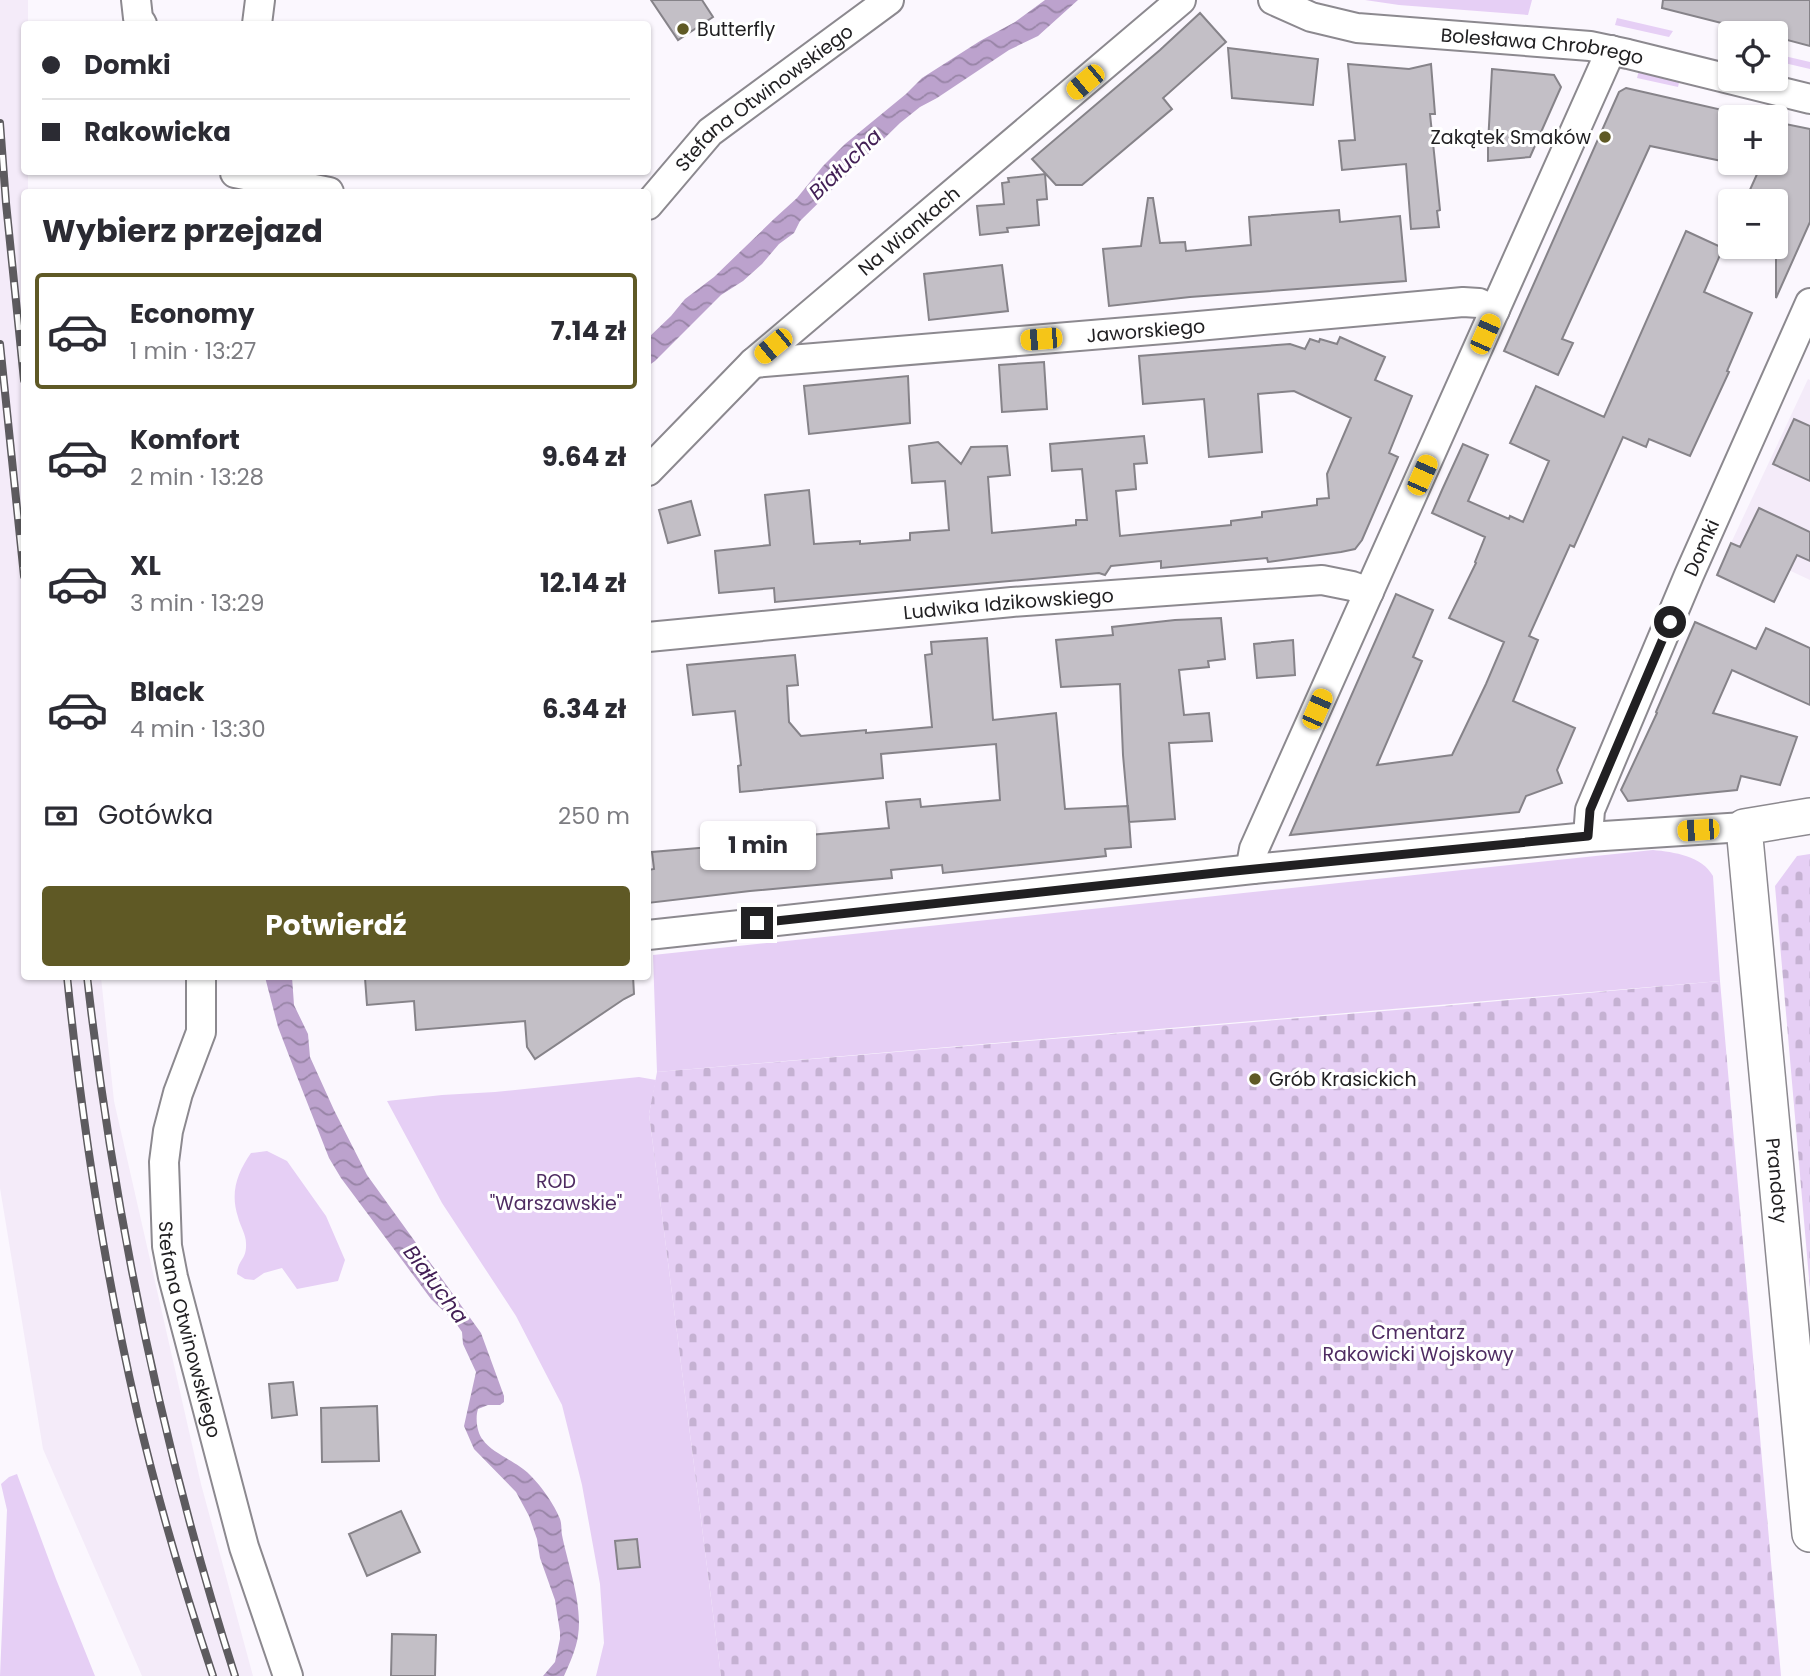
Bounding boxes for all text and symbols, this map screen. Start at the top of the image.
place label: Butterfly [697,16,775,43]
street label: Stefana Otwinowskiego [669,18,858,177]
marker: Butterfly [675,21,691,37]
street label: Bolesława Chrobrego [1440,21,1646,71]
map controls [1718,21,1788,259]
button: locate [1718,21,1788,91]
text: Domki [84,47,171,83]
car [1063,60,1108,104]
button: + [1718,105,1788,175]
text: Rakowicka [84,114,231,150]
water label: Białucha [802,122,888,206]
place label: Zakątek Smaków [1431,124,1591,151]
marker: Zakątek Smaków [1597,129,1613,145]
street label: Na Wiankach [852,180,966,282]
button: − [1718,189,1788,259]
text: Wybierz przejazd [42,208,323,253]
text: Economy [130,296,254,332]
icon: car [46,300,109,363]
car [1467,311,1504,357]
street label: Jaworskiego [1085,312,1206,349]
text: 7.14 zł [551,313,626,349]
car [751,324,796,368]
car [1020,327,1063,351]
text: 1 min · 13:27 [130,335,256,367]
text: Komfort [130,422,240,458]
icon: car [46,426,109,489]
text: 9.64 zł [542,439,626,475]
car [1404,452,1441,498]
text: 2 min · 13:28 [130,461,264,493]
street label: Domki [1677,515,1726,580]
text: XL [130,548,161,584]
icon: car [46,552,109,615]
text: 12.14 zł [540,565,626,601]
street label: Ludwika Idzikowskiego [902,581,1114,626]
text: 3 min · 13:29 [130,587,264,619]
route start [1654,606,1686,638]
text: Black [130,674,204,710]
icon: car [46,678,109,741]
car [1299,686,1336,732]
text: 6.34 zł [542,691,626,727]
text: 4 min · 13:30 [130,713,266,745]
icon: cash [42,797,80,835]
text: Gotówka [98,797,213,833]
text: 250 m [558,800,630,832]
car [1677,818,1720,842]
callout: 1 min [699,822,815,870]
text: 1 min [728,829,788,861]
button: Potwierdź [42,886,630,966]
route end [741,907,773,939]
place label: Grób Krasickich [1269,1066,1417,1093]
marker: Grób Krasickich [1247,1071,1263,1087]
street label: Prandoty [1760,1137,1794,1225]
park label: ROD "Warszawskie" [490,1168,622,1217]
street label: Stefana Otwinowskiego [153,1221,228,1441]
water label: Białucha [397,1239,475,1329]
park label: Cmentarz Rakowicki Wojskowy [1322,1319,1514,1368]

